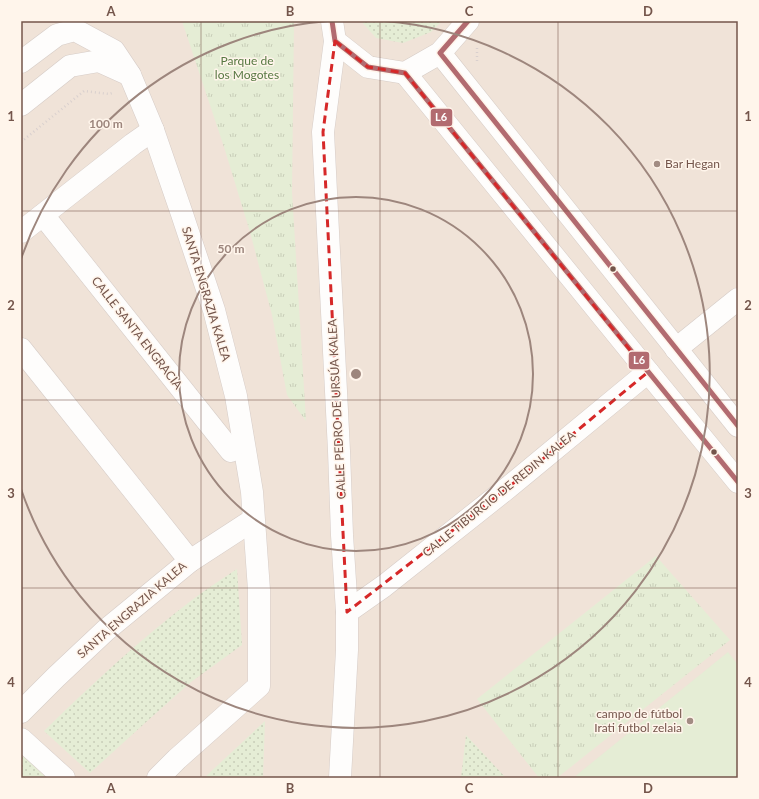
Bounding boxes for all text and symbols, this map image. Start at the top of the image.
text: A [105,3,116,19]
text: B [286,3,295,19]
text: C [465,3,474,19]
text: D [643,3,653,19]
park label: Parque de los Mogotes [215,53,279,82]
text: 1 [7,108,15,124]
line badge: L6 [430,108,453,127]
text: 1 [744,108,752,124]
text: L6 [435,110,448,123]
text: 100 m [89,116,123,131]
place label: Bar Hegan [665,156,720,171]
marker: Bar Hegan [652,159,662,169]
street label: SANTA ENGRAZIA KALEA [179,225,234,364]
text: 50 m [218,241,244,256]
unlabelled marker [608,264,618,274]
street label: CALLE SANTA ENGRACIA [89,273,187,393]
text: 2 [7,297,15,313]
text: 2 [744,297,752,313]
street label: CALLE PEDRO DE URSÚA KALEA [324,318,349,500]
line badge: L6 [628,351,650,370]
text: L6 [633,353,646,366]
centre of rings [349,367,363,381]
street label: CALLE TIBURCIO DE REDIN KALEA [419,427,579,560]
unlabelled marker [709,447,719,457]
text: 3 [7,485,15,501]
text: 3 [744,485,752,501]
street label: SANTA ENGRAZIA KALEA [74,558,190,661]
text: 4 [7,674,15,690]
text: 4 [744,674,752,690]
place label: campo de fútbol Irati futbol zelaia [594,706,682,735]
marker: campo de fútbol Irati futbol zelaia [685,716,695,726]
text: A [105,780,116,796]
text: B [286,780,295,796]
text: C [465,780,474,796]
text: D [643,780,653,796]

